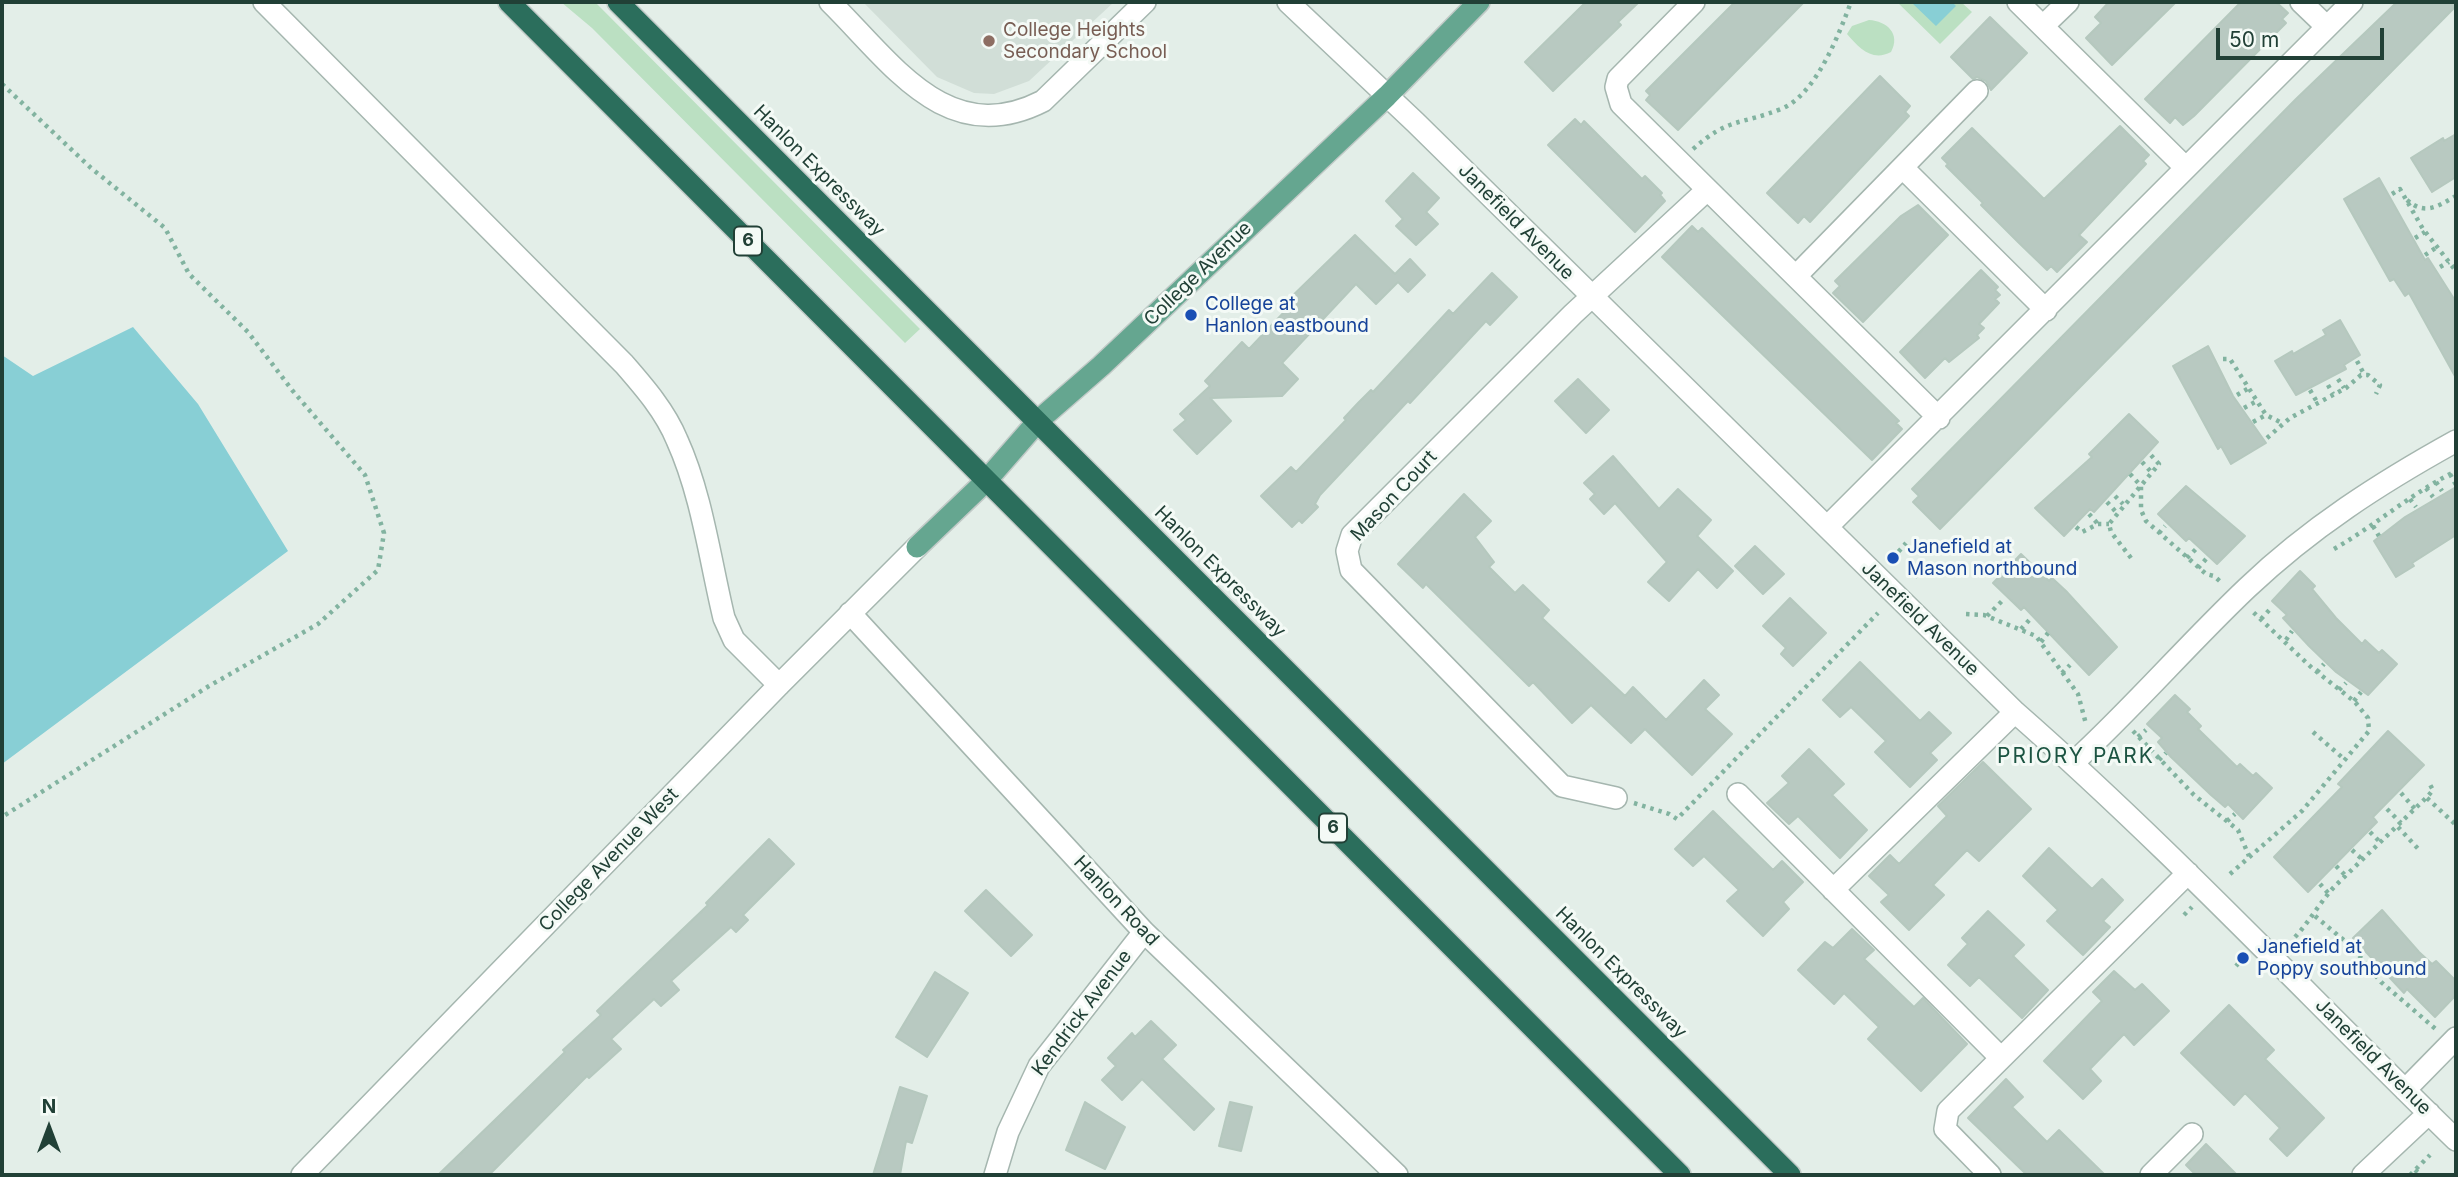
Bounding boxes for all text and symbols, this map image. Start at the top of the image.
scale bar [2220,14,2388,58]
place label: College Heights Secondary School [1003,19,1167,63]
text: 50 m [2229,27,2279,52]
marker: College Heights Secondary School [981,33,997,49]
street label: Hanlon Expressway [749,101,889,241]
street label: Janefield Avenue [1453,159,1579,285]
street label: College Avenue [1140,217,1256,331]
road number: 6 [734,227,762,256]
place label: College at Hanlon eastbound [1205,293,1369,337]
marker: College at Hanlon eastbound [1183,307,1199,323]
street label: Mason Court [1346,446,1442,546]
street label: Hanlon Expressway [1150,502,1290,642]
place label: Janefield at Mason northbound [1907,536,2077,580]
marker: Janefield at Mason northbound [1885,550,1901,566]
street label: Janefield Avenue [1856,557,1984,681]
district label: PRIORY PARK [1998,744,2154,770]
street label: College Avenue West [535,783,683,937]
road number: 6 [1319,814,1347,842]
street label: Hanlon Road [1069,851,1163,951]
street label: Hanlon Expressway [1551,903,1691,1043]
place label: Janefield at Poppy southbound [2257,936,2427,980]
street label: Kendrick Avenue [1027,946,1137,1080]
marker: Janefield at Poppy southbound [2235,950,2251,966]
street label: Janefield Avenue [2310,994,2436,1120]
north arrow [14,1093,84,1163]
text: N [42,1095,56,1118]

